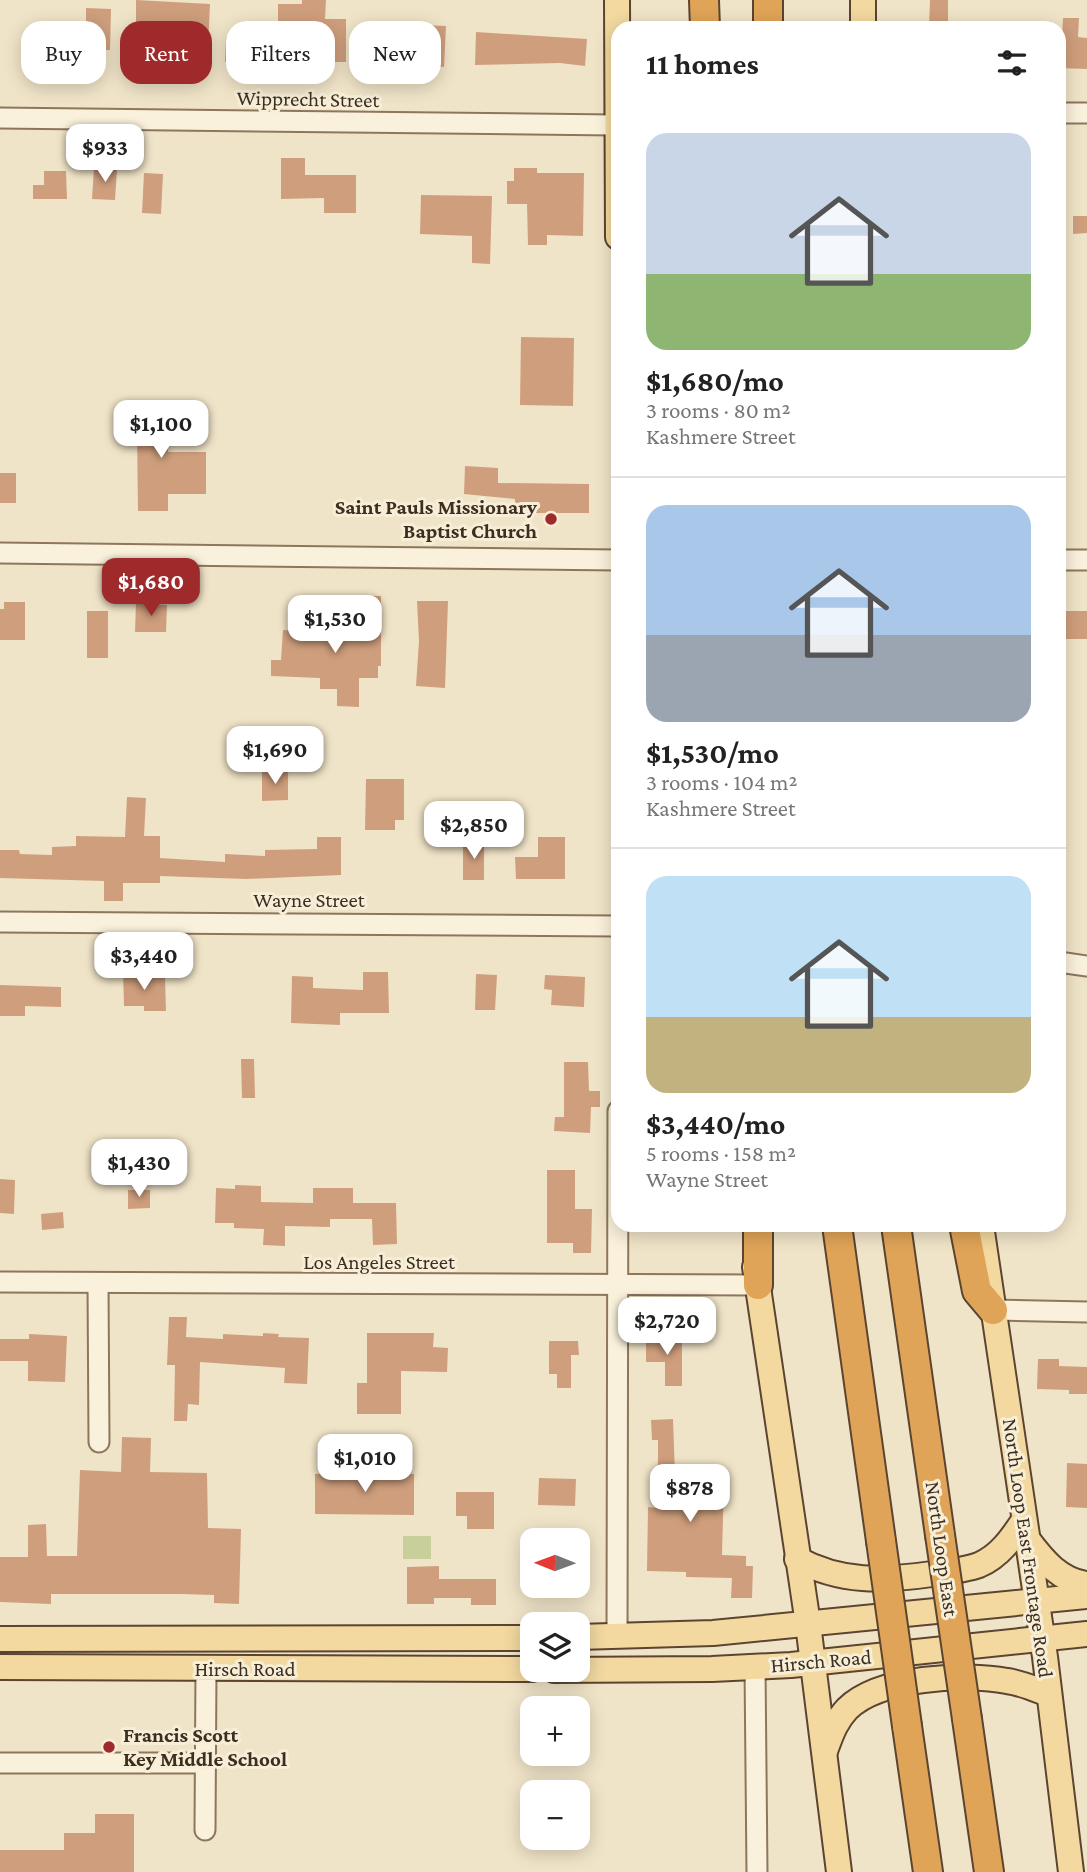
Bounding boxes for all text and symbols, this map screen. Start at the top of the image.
chip: Buy [21,21,106,84]
chip: Rent [120,21,212,84]
chip: Filters [226,21,335,84]
chip: New [349,21,441,84]
icon: filters [993,44,1031,82]
text: 11 homes [646,47,759,80]
street label: Wipprecht Street [236,86,381,112]
pin: $933 [64,124,146,184]
text: $933 [82,134,128,160]
icon: home [776,178,902,304]
text: $1,680/mo [646,364,784,397]
text: 3 rooms · 80 m² [646,397,791,423]
pin: $1,100 [104,400,218,460]
text: $1,100 [129,410,193,436]
text: Kashmere Street [646,423,796,449]
place label: Saint Pauls Missionary Baptist Church [335,495,538,543]
marker: Saint Pauls Missionary Baptist Church [543,511,559,527]
icon: home [776,550,902,676]
pin: $1,680 [94,558,208,618]
text: $1,680 [118,568,184,594]
pin: $1,530 [278,596,392,655]
text: $1,530 [304,605,366,631]
pin: $1,690 [218,726,332,786]
text: $1,690 [243,736,307,762]
text: $1,530/mo [646,736,779,769]
text: 3 rooms · 104 m² [646,769,798,795]
text: Kashmere Street [646,795,796,821]
pin: $2,850 [417,802,531,861]
text: $2,850 [440,811,508,837]
street label: Wayne Street [253,888,366,912]
icon: home [776,921,902,1047]
pin: $3,440 [87,932,201,992]
text: $3,440 [110,942,178,968]
text: $3,440/mo [646,1107,785,1140]
pin: $1,430 [82,1140,196,1199]
text: 5 rooms · 158 m² [646,1140,796,1166]
text: $1,430 [107,1149,171,1175]
text: Wayne Street [646,1166,768,1192]
street label: Los Angeles Street [303,1250,456,1274]
pin: $2,720 [610,1298,724,1357]
text: $2,720 [634,1307,700,1333]
street label: North Loop East Frontage Road [998,1417,1058,1679]
pin: $1,010 [308,1434,422,1494]
text: $1,010 [334,1444,396,1470]
pin: $878 [649,1464,731,1524]
text: $878 [666,1474,714,1500]
street label: North Loop East [921,1480,964,1619]
north arrow [520,1528,590,1598]
map controls [520,1528,590,1850]
button: layers [520,1612,590,1682]
street label: Hirsch Road [770,1645,872,1677]
street label: Hirsch Road [194,1657,296,1681]
button: + [520,1696,590,1766]
place label: Francis Scott Key Middle School [123,1723,287,1771]
marker: Francis Scott Key Middle School [101,1739,117,1755]
button: − [520,1780,590,1850]

